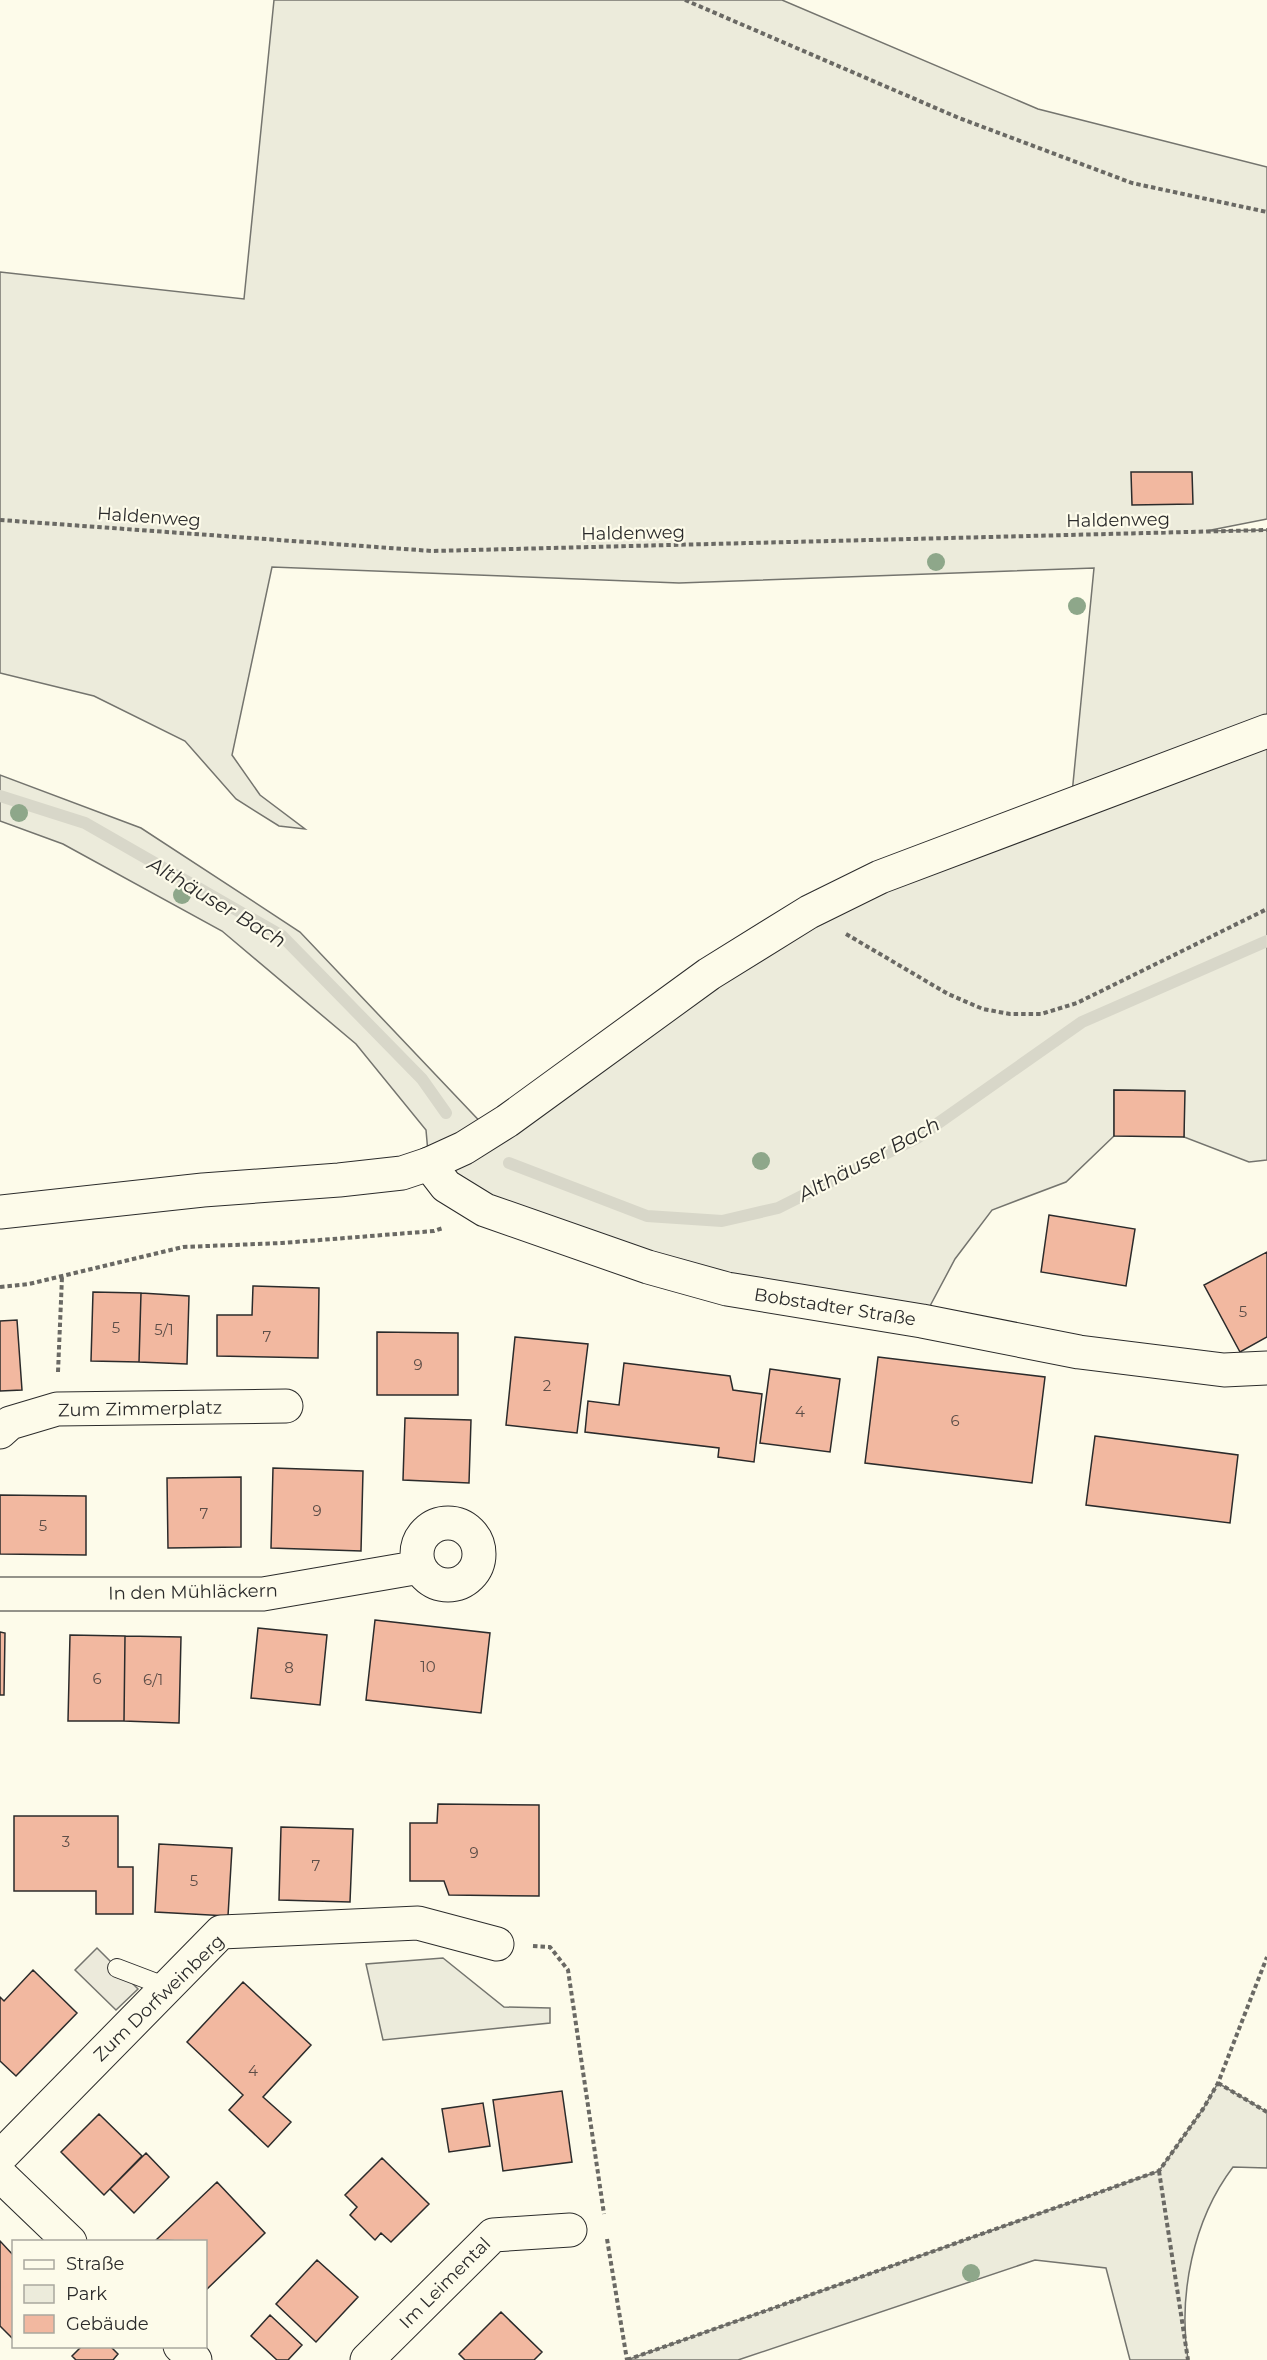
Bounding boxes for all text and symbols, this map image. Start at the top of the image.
street label: Haldenweg [96,502,202,532]
street label: Haldenweg [1066,508,1170,532]
street label: Haldenweg [581,521,685,545]
water label: Althäuser Bach [143,851,290,953]
water label: Althäuser Bach [793,1112,944,1207]
street label: Bobstadter Straße [752,1283,918,1331]
house number: 5 [1239,1302,1247,1321]
house number: 5 [112,1318,120,1337]
house number: 5/1 [154,1320,174,1339]
house number: 7 [263,1327,272,1346]
house number: 9 [413,1355,423,1374]
house number: 2 [543,1376,551,1395]
street label: Zum Zimmerplatz [58,1397,222,1421]
house number: 4 [795,1402,805,1421]
house number: 6 [950,1411,960,1430]
house number: 9 [312,1501,322,1520]
house number: 7 [200,1504,209,1523]
house number: 5 [39,1516,47,1535]
street label: In den Mühläckern [108,1580,278,1604]
house number: 10 [420,1657,436,1676]
house number: 8 [284,1658,294,1677]
house number: 6 [92,1669,102,1688]
house number: 6/1 [143,1670,163,1689]
house number: 3 [62,1832,70,1851]
house number: 9 [469,1843,479,1862]
house number: 7 [312,1856,321,1875]
house number: 5 [190,1871,198,1890]
street label: Zum Dorfweinberg [89,1930,229,2066]
house number: 4 [248,2061,258,2080]
street label: Im Leimental [395,2233,495,2333]
legend [12,2240,207,2348]
text: Straße [66,2253,125,2275]
text: Park [66,2283,107,2305]
text: Gebäude [66,2313,149,2335]

